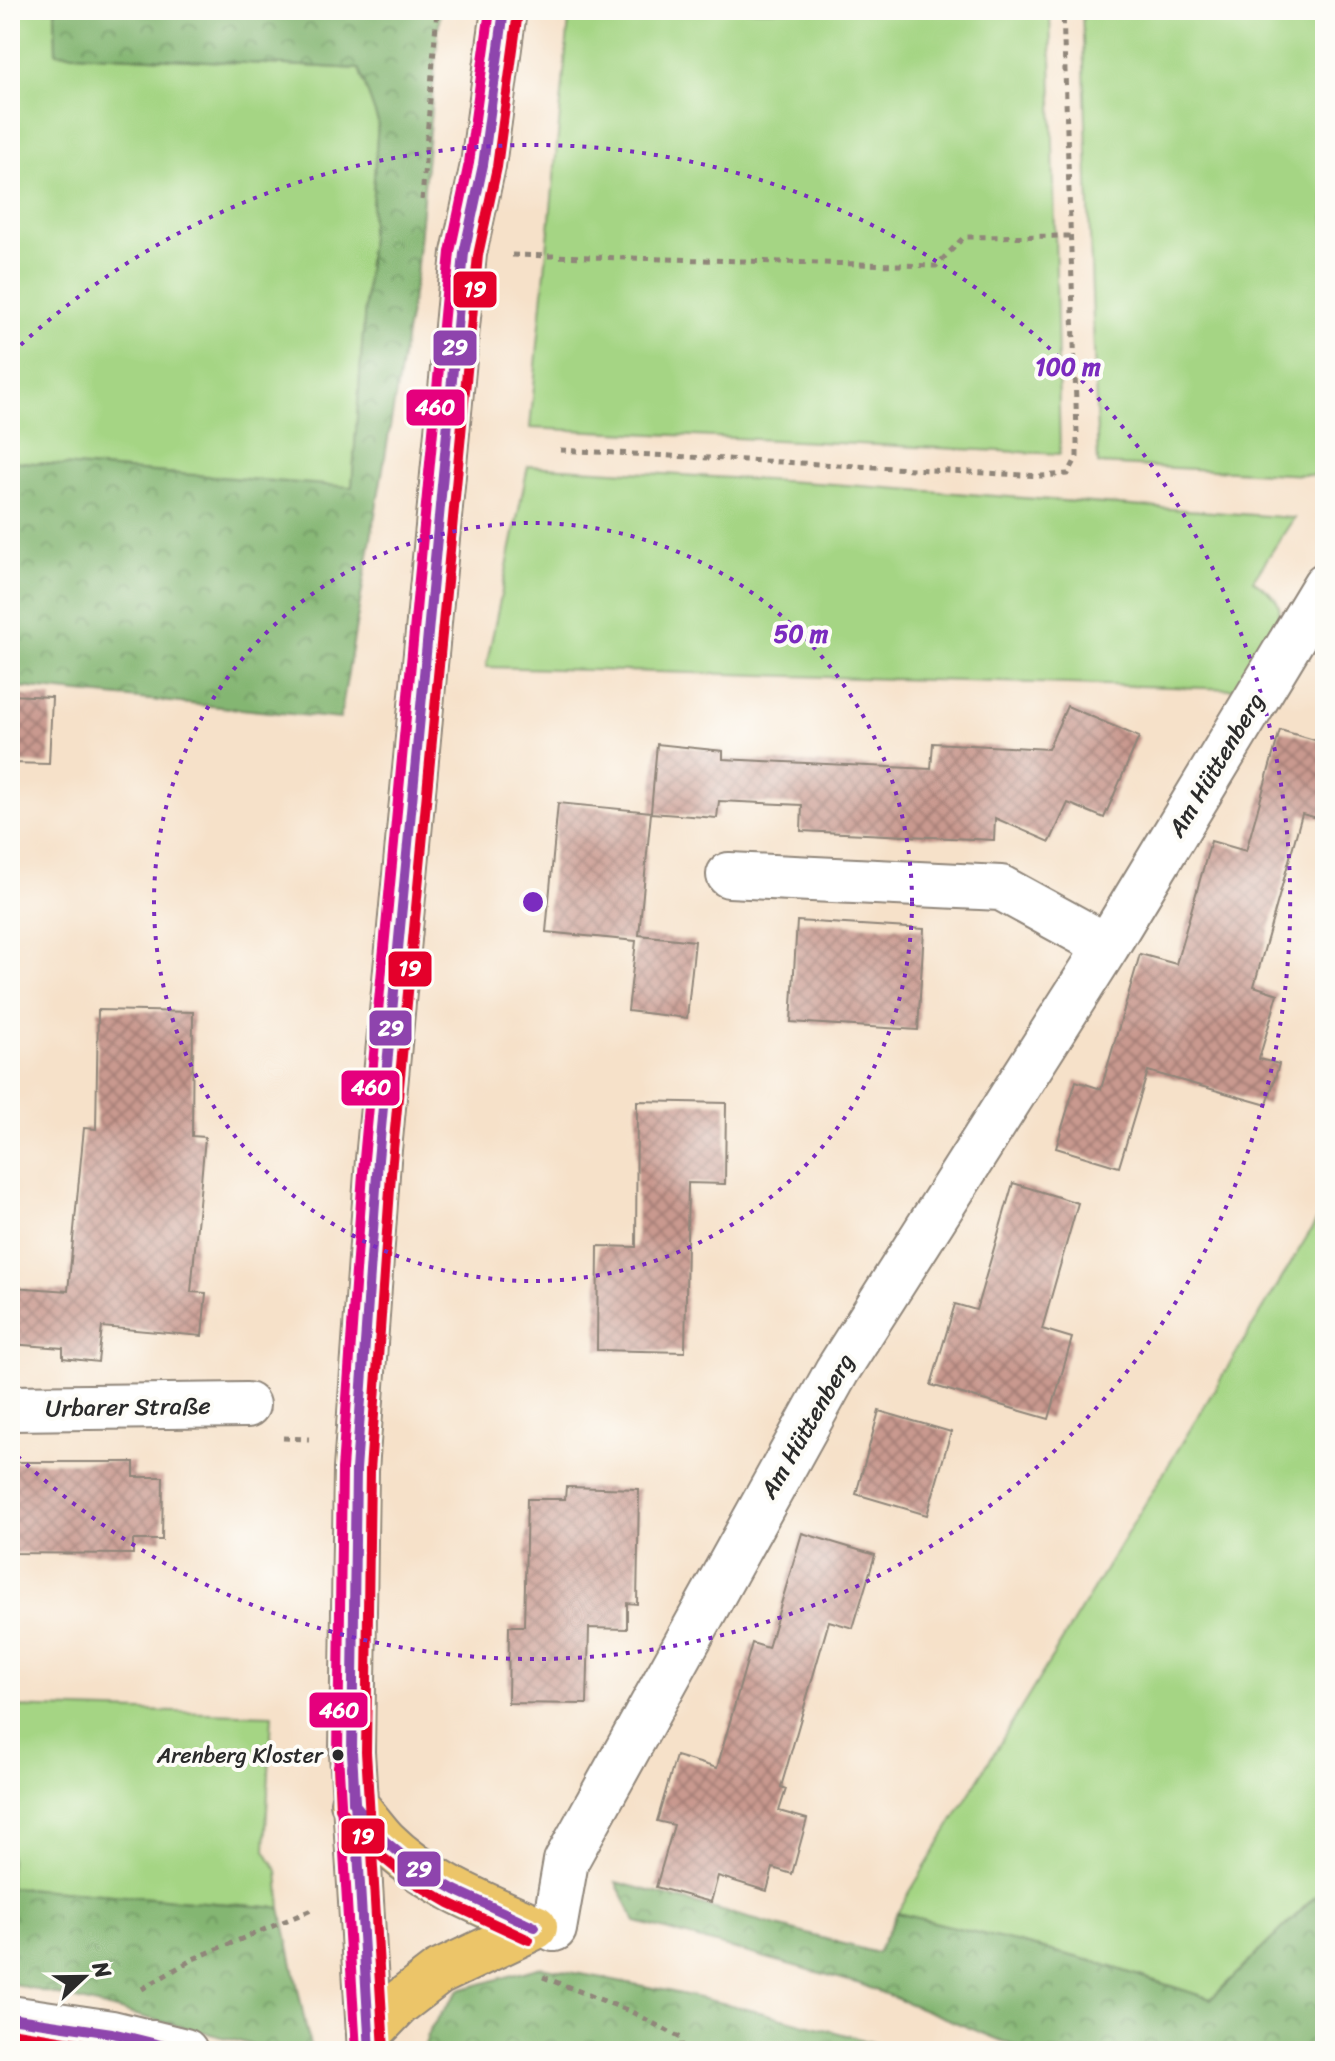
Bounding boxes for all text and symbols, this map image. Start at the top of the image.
line badge: 19 [452,270,498,309]
text: 19 [464,270,487,309]
text: 29 [441,328,469,367]
line badge: 29 [432,329,478,367]
text: 100 m [1035,346,1101,388]
line badge: 460 [405,388,466,427]
text: 460 [414,388,455,427]
text: 50 m [774,613,829,655]
street label: Am Hüttenberg [1156,685,1276,846]
centre of rings [519,888,547,916]
text: 19 [399,949,422,988]
line badge: 19 [387,950,433,988]
line badge: 29 [368,1009,413,1047]
text: 29 [377,1009,405,1048]
text: 460 [350,1068,391,1107]
line badge: 460 [340,1069,401,1107]
street label: Am Hüttenberg [748,1345,866,1508]
street label: Urbarer Straße [45,1385,211,1429]
line badge: 460 [308,1691,369,1729]
text: 460 [318,1691,359,1730]
place label: Arenberg Kloster [156,1736,324,1775]
marker: Arenberg Kloster [330,1747,346,1763]
line badge: 19 [340,1817,386,1855]
text: 19 [352,1817,375,1856]
line badge: 29 [396,1850,442,1888]
text: 29 [405,1850,433,1889]
north arrow [44,1937,124,2017]
text: N [81,1954,123,1985]

